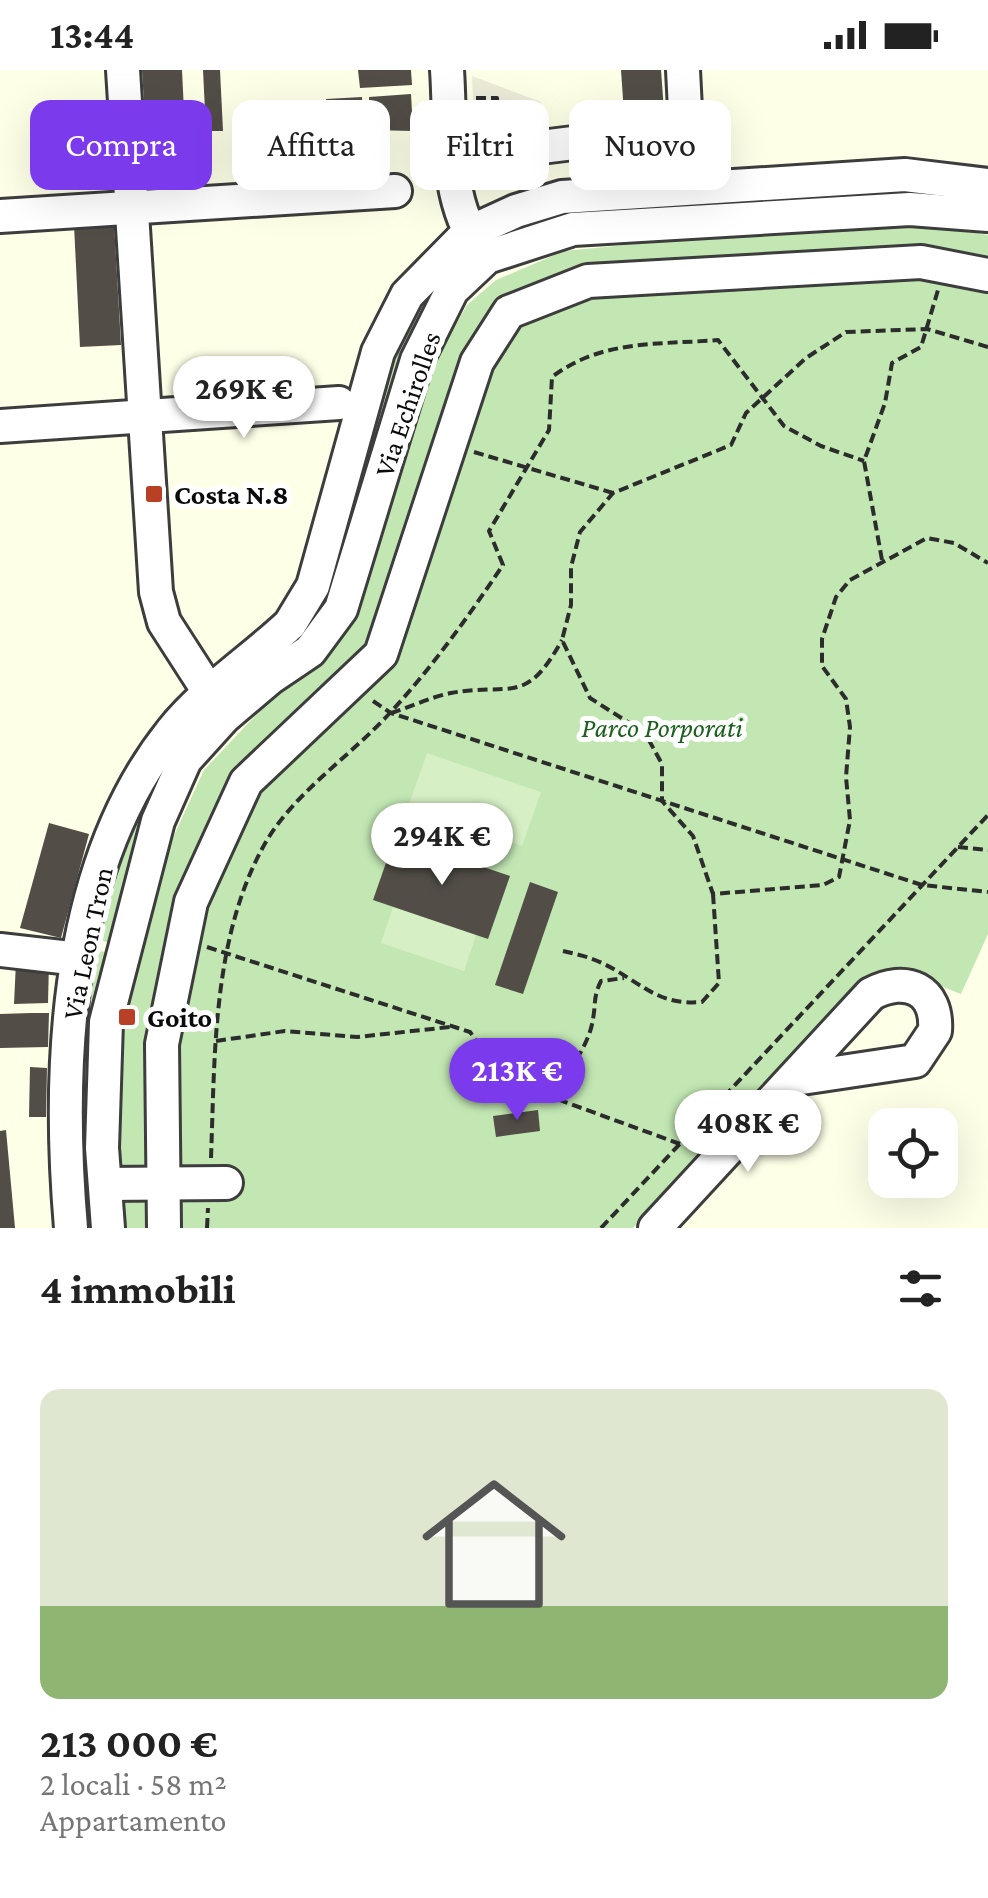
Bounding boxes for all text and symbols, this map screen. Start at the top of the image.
text: 13:44 [50,14,134,56]
chip: Compra [30,100,212,190]
chip: Affitta [232,100,390,190]
chip: Filtri [410,100,549,190]
chip: Nuovo [569,100,731,190]
street label: Via Echirolles [368,328,447,481]
pin: 269K € [163,356,325,441]
text: 269K € [195,370,293,406]
place label: Costa N.8 [174,479,289,510]
marker: Costa N.8 [143,483,165,505]
park label: Parco Porporati [581,712,743,743]
pin: 294K € [361,803,523,888]
text: 294K € [393,817,491,853]
street label: Via Leon Tron [56,864,119,1022]
place label: Goito [147,1002,212,1033]
marker: Goito [116,1006,138,1028]
pin: 213K € [436,1038,598,1123]
text: 213K € [471,1052,563,1088]
pin: 408K € [667,1090,829,1175]
text: 408K € [697,1104,799,1140]
map controls [868,1108,958,1198]
button: locate [868,1108,958,1198]
icon: filters [893,1261,948,1316]
text: 4 immobili [40,1265,235,1312]
icon: home [404,1454,584,1634]
text: 213 000 € [40,1719,218,1766]
text: 2 locali · 58 m² [40,1766,227,1802]
text: Appartamento [40,1802,226,1838]

